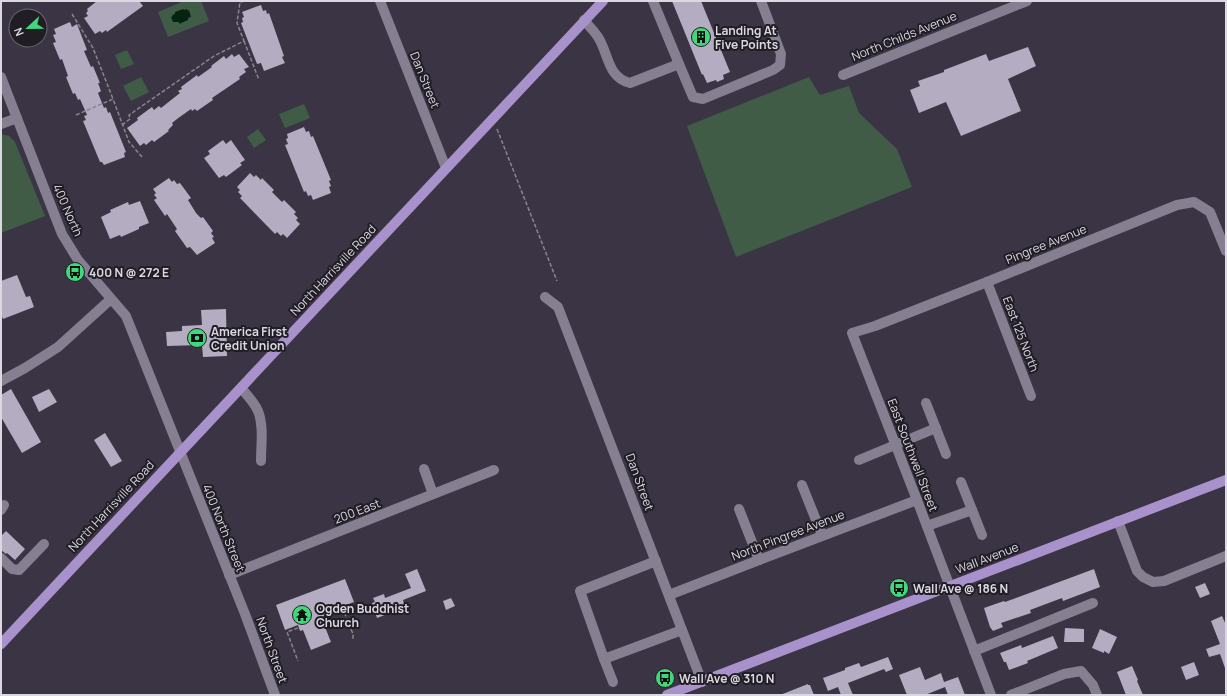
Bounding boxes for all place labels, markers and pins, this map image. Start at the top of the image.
place label: Landing At Five Points [715,22,779,53]
building icon: Landing At Five Points [690,26,712,48]
bus stop icon: 400 N @ 272 E [64,261,86,283]
place label: 400 N @ 272 E [89,264,169,281]
place label: America First Credit Union [211,323,287,354]
bank icon: America First Credit Union [186,327,208,349]
bus stop icon: Wall Ave @ 186 N [888,577,910,599]
place label: Wall Ave @ 186 N [913,580,1008,597]
place label: Ogden Buddhist Church [316,600,409,631]
temple icon: Ogden Buddhist Church [291,604,313,626]
bus stop icon: Wall Ave @ 310 N [654,667,676,689]
place label: Wall Ave @ 310 N [679,670,774,687]

